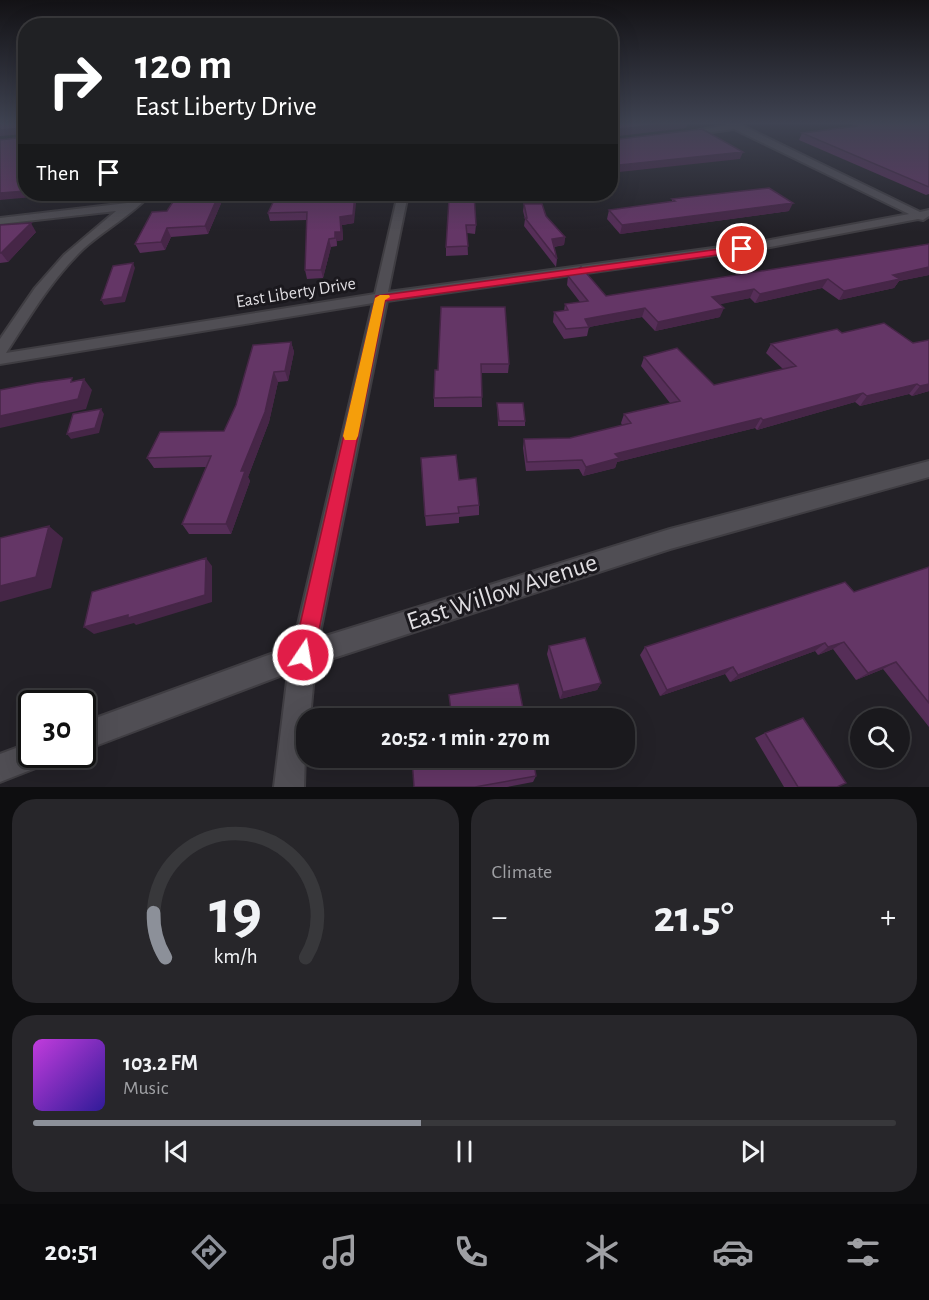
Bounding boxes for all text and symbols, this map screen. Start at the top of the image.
icon: right [36,42,114,120]
text: 120 m [135,44,232,86]
text: East Liberty Drive [135,93,317,120]
icon: arrive [92,156,125,189]
text: Then [36,162,80,184]
pin [716,223,767,274]
icon: arrive [725,232,758,265]
street label: East Liberty Drive [235,275,357,311]
street label: East Willow Avenue [404,549,600,635]
position arrow [271,623,335,687]
speed limit sign: 30 [18,690,96,768]
map controls [850,708,910,768]
button: search [850,708,910,768]
text: 20:52 · 1 min · 270 m [381,727,550,749]
text: Climate [492,862,552,882]
text: 19 [209,882,262,944]
text: 21.5° [654,895,734,940]
text: − [492,901,507,934]
text: + [880,901,896,934]
text: km/h [213,946,257,967]
text: 103.2 FM [123,1052,198,1074]
text: Music [123,1078,169,1098]
icon: previous [160,1135,193,1168]
icon: pause [448,1135,481,1168]
icon: next [736,1135,769,1168]
icon: directions [188,1231,230,1273]
icon: music [319,1231,361,1273]
icon: phone [450,1231,492,1273]
icon: climate [581,1231,623,1273]
icon: car [712,1231,754,1273]
icon: filters [842,1231,884,1273]
text: 20:51 [44,1238,99,1265]

